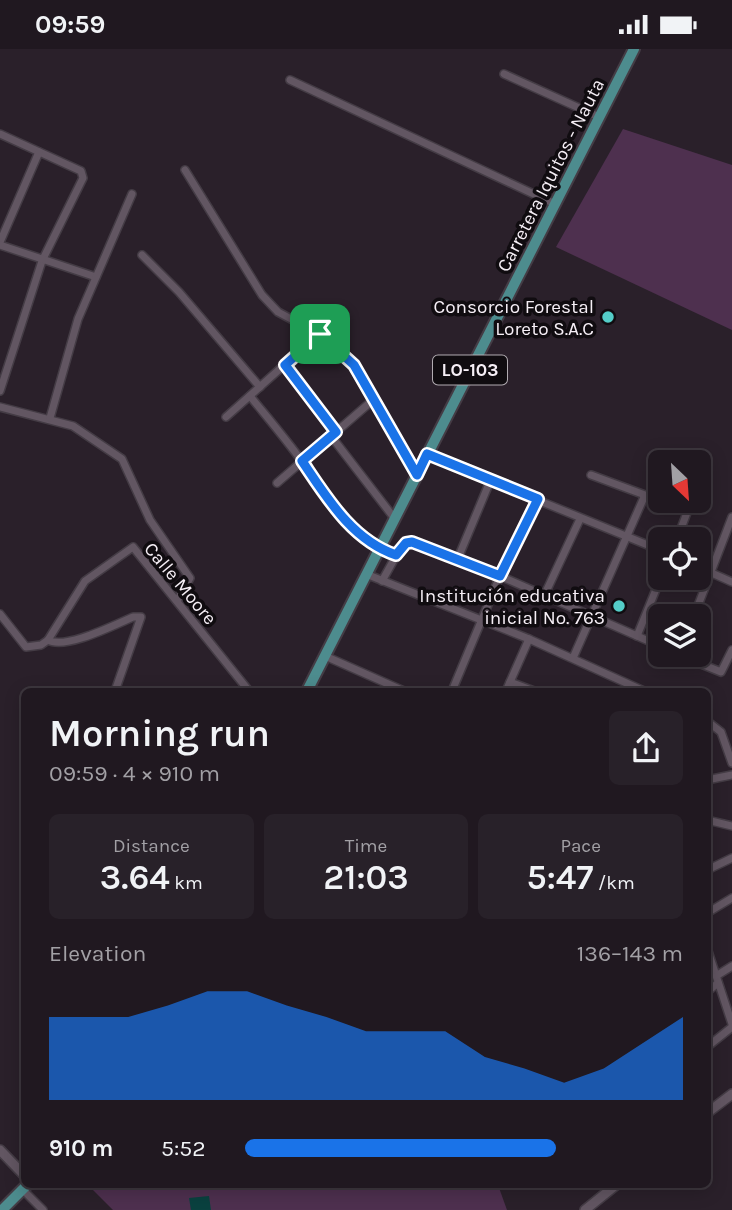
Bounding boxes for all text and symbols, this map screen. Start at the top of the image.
text: 09:59 [35,9,105,40]
street label: Carretera Iquitos - Nauta [493,75,609,276]
place label: Consorcio Forestal Loreto S.A.C [434,296,594,340]
pin [290,304,350,364]
marker: Consorcio Forestal Loreto S.A.C [600,309,616,325]
icon: arrive [301,315,339,353]
road number: LO-103 [433,355,507,384]
north arrow [648,450,710,513]
map controls [648,450,711,667]
button: locate [648,527,711,590]
street label: Calle Moore [140,538,221,629]
place label: Institución educativa inicial No. 763 [419,585,605,629]
marker: Institución educativa inicial No. 763 [611,598,627,614]
button: layers [648,604,711,667]
text: Morning run [49,711,270,756]
button: share [609,711,683,785]
text: 09:59 · 4 × 910 m [49,760,220,787]
text: Distance [113,835,190,857]
text: Time [345,835,387,857]
text: Pace [560,835,601,857]
text: 3.64 [100,857,170,898]
text: 21:03 [323,857,409,898]
text: 5:47 [527,857,594,898]
text: km [170,872,203,894]
text: /km [594,872,635,894]
text: Elevation [49,940,146,967]
text: 136–143 m [577,940,683,967]
text: 910 m [49,1135,113,1162]
text: 5:52 [161,1135,206,1162]

